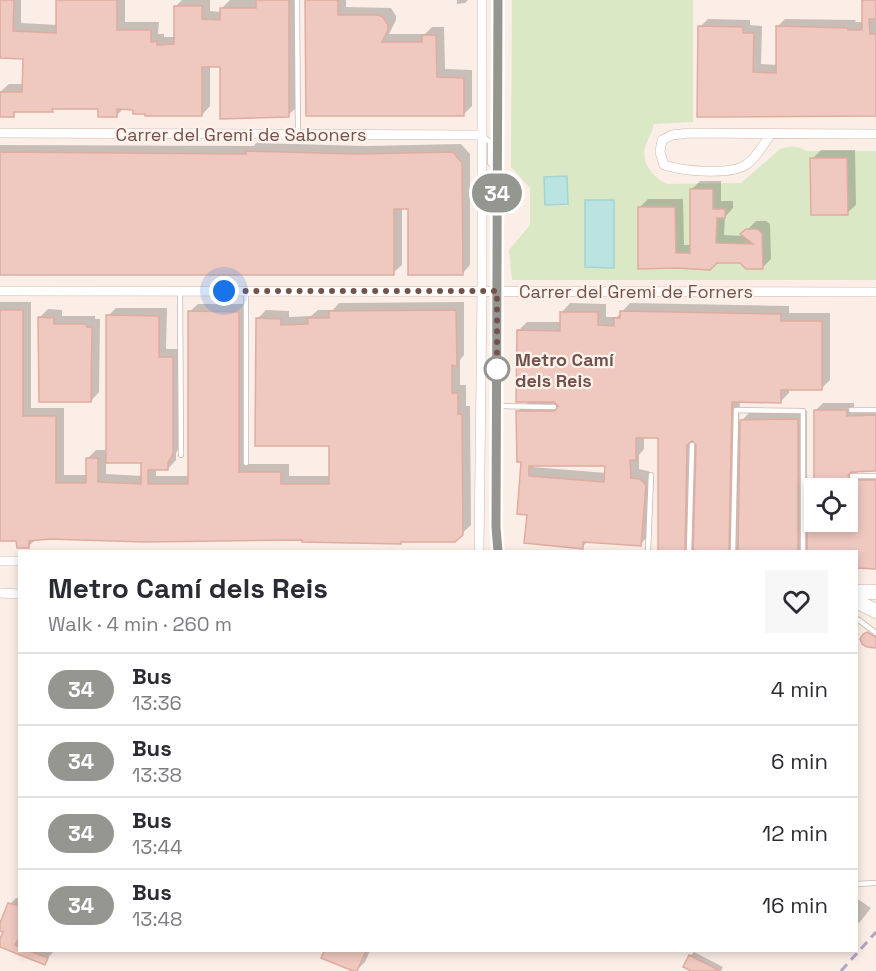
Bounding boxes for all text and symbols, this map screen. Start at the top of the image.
street label: Carrer del Gremi de Saboners [116,123,366,146]
line badge: 34 [470,174,524,212]
text: 34 [484,180,510,207]
your location [209,276,239,306]
street label: Carrer del Gremi de Forners [519,280,753,303]
place label: Metro Camí dels Reis [515,348,614,392]
marker: Metro Camí dels Reis [484,356,510,382]
map controls [804,478,858,532]
button: locate [804,478,858,532]
text: Metro Camí dels Reis [48,570,328,606]
button: heart [765,570,828,633]
text: Walk · 4 min · 260 m [48,611,232,637]
text: Bus [132,662,172,690]
text: 4 min [771,675,828,703]
text: 34 [68,676,94,703]
text: 13:36 [132,690,182,716]
text: Bus [132,734,172,762]
text: 6 min [771,747,828,775]
text: 34 [68,748,94,775]
text: 13:38 [132,762,182,788]
text: Bus [132,806,172,834]
text: 12 min [762,819,828,847]
text: 34 [68,820,94,847]
text: 13:44 [132,834,183,860]
text: Bus [132,878,172,906]
text: 16 min [762,891,828,919]
text: 34 [68,892,94,919]
text: 13:48 [132,906,182,932]

